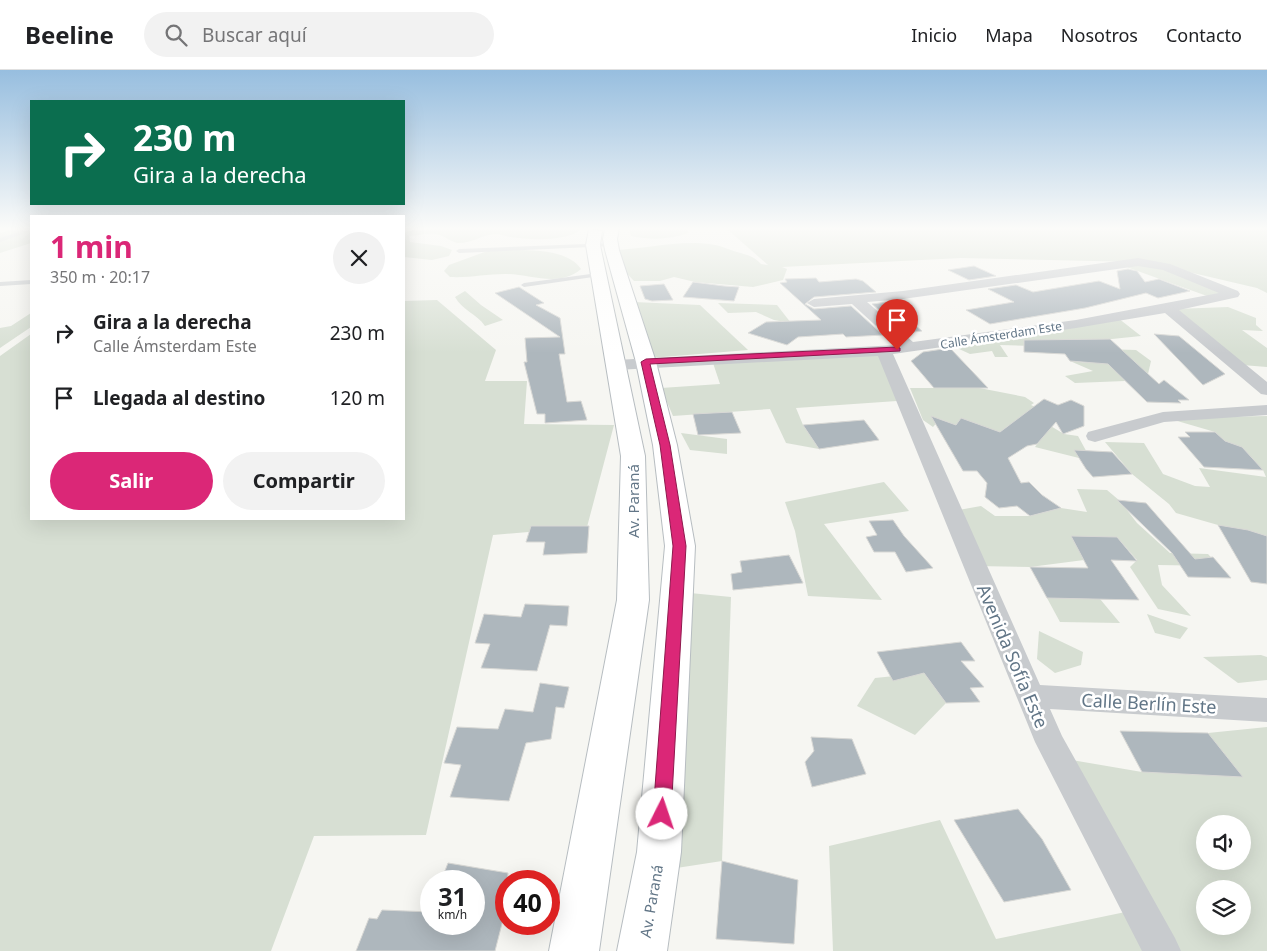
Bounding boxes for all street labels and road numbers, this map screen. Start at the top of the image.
street label: Calle Ámsterdam Este [939,317,1063,353]
street label: Av. Paraná [623,464,643,538]
street label: Avenida Sofía Este [972,580,1054,732]
street label: Calle Berlín Este [1081,687,1217,719]
street label: Av. Paraná [635,863,667,939]

